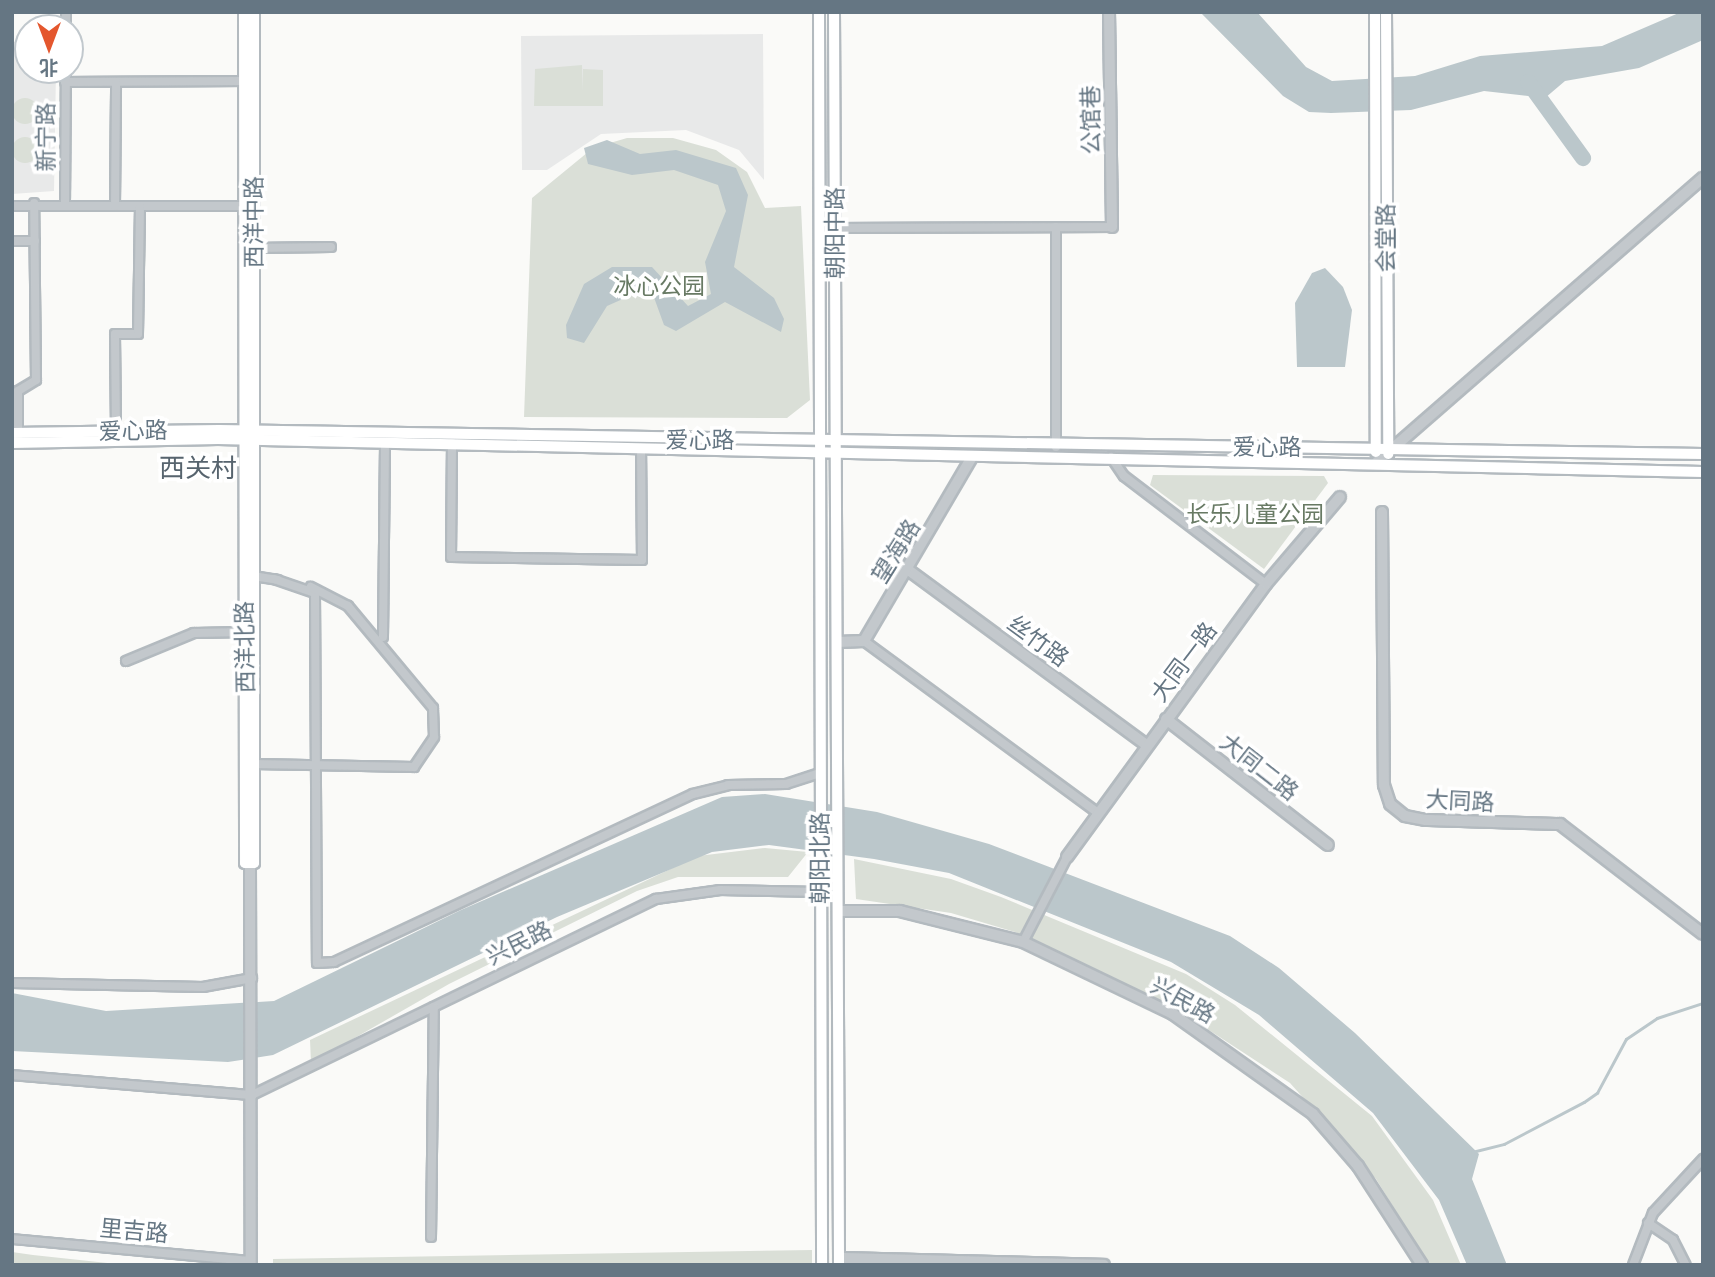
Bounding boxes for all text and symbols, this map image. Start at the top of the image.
north arrow [14,14,84,84]
text: 北 [40,57,59,79]
street label: 公馆巷 [1077,85,1105,155]
street label: 新宁路 [32,103,60,171]
street label: 西洋中路 [240,176,268,268]
street label: 朝阳中路 [821,187,849,279]
street label: 会堂路 [1372,204,1400,272]
park label: 冰心公园 [613,272,705,300]
street label: 爱心路 [98,417,168,445]
street label: 爱心路 [666,426,734,454]
street label: 爱心路 [1233,433,1301,461]
district label: 西关村 [159,453,237,485]
park label: 长乐儿童公园 [1186,500,1324,528]
street label: 望海路 [866,514,926,588]
street label: 西洋北路 [230,601,260,693]
street label: 丝竹路 [1002,610,1074,672]
street label: 大同一路 [1145,617,1223,707]
street label: 大同二路 [1214,728,1304,806]
street label: 大同路 [1425,785,1495,817]
street label: 朝阳北路 [806,812,834,904]
street label: 兴民路 [482,915,556,971]
street label: 兴民路 [1146,971,1220,1029]
street label: 里吉路 [98,1214,170,1248]

